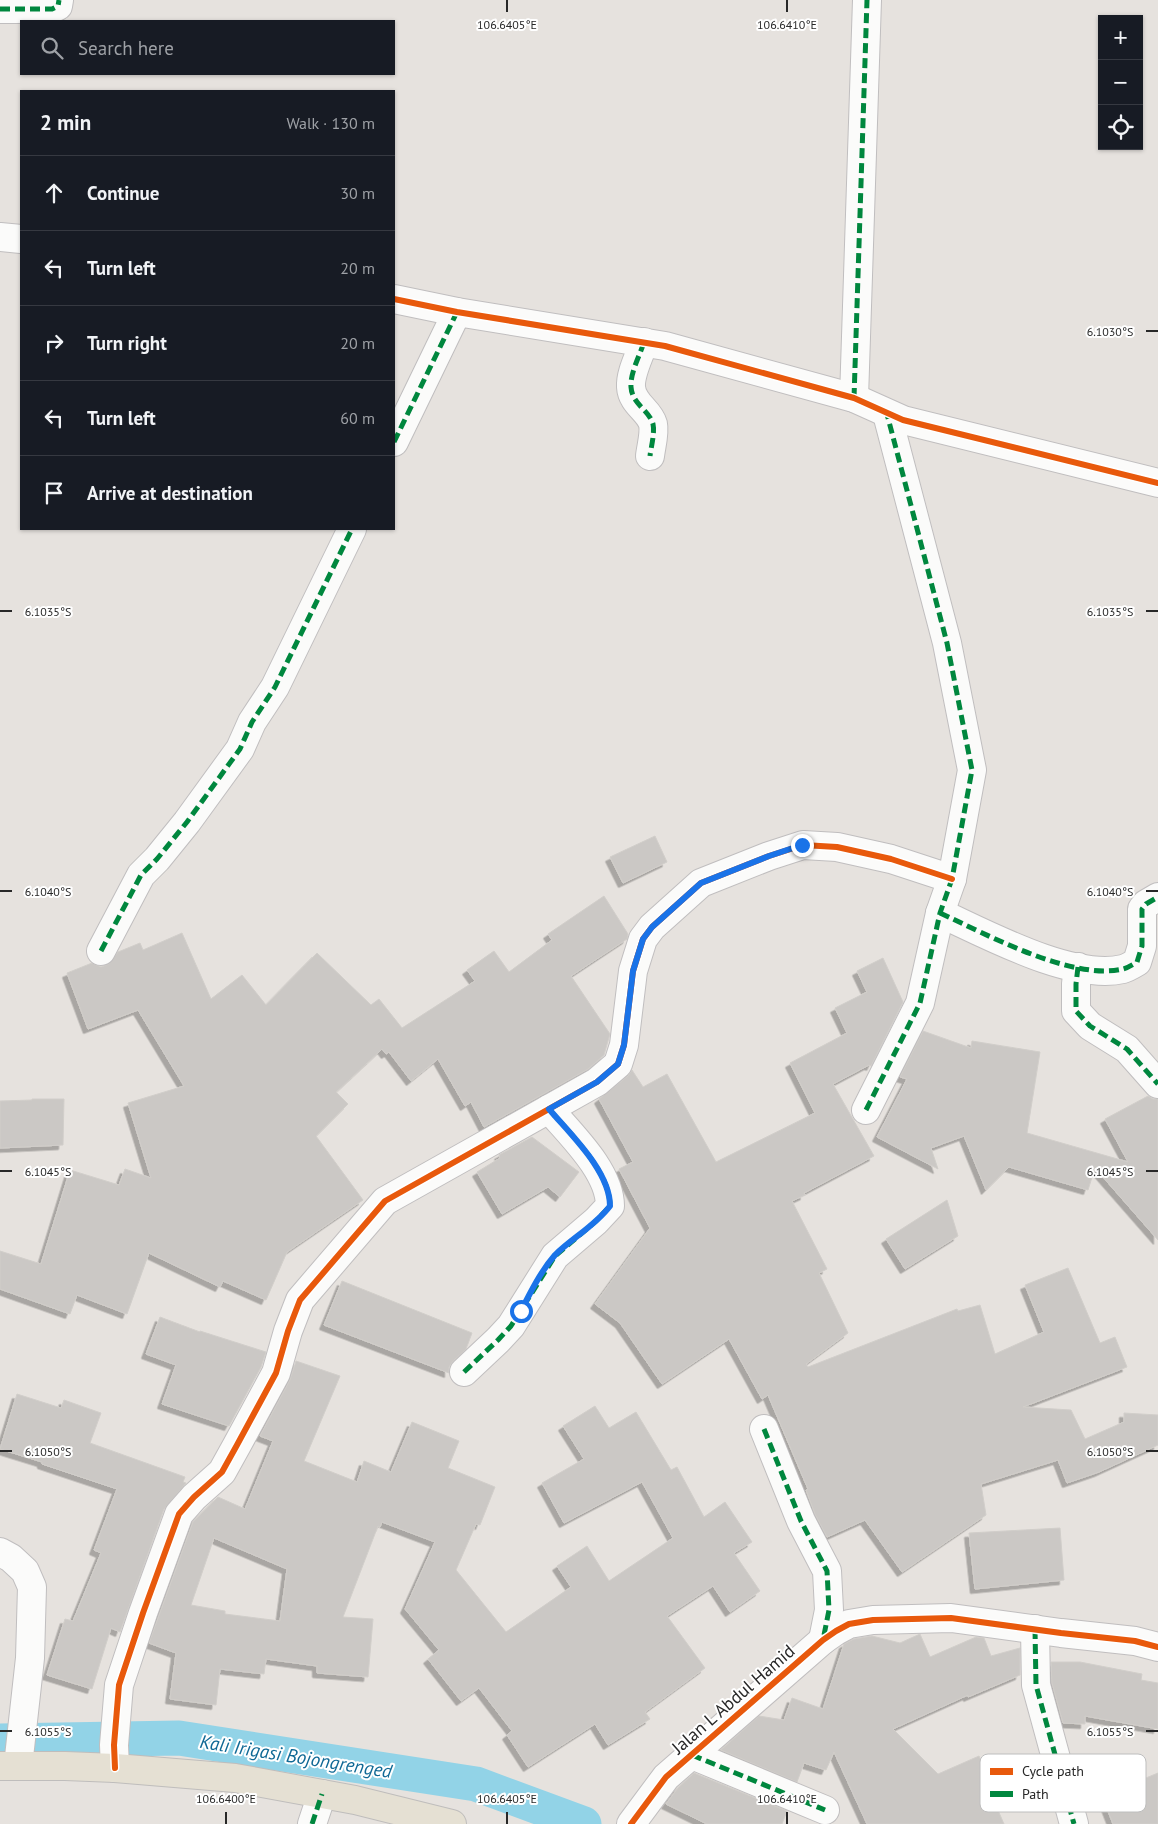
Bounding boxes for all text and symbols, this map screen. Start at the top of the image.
map controls [1098,15,1143,150]
button: + [1098,15,1143,60]
text: 106.6405°E [477,17,537,32]
text: 106.6410°E [757,17,817,32]
search box [20,20,395,75]
icon: search [38,34,66,62]
text: Search here [78,36,174,60]
button: − [1098,60,1143,105]
button: locate [1098,105,1143,150]
text: 2 min [40,109,91,136]
text: Walk · 130 m [286,113,375,133]
icon: ahead [40,179,68,207]
text: Continue [87,181,159,205]
text: 30 m [340,183,375,203]
icon: left [40,254,68,282]
text: Turn left [87,256,156,280]
text: 20 m [340,258,375,278]
text: 6.1030°S [1087,324,1133,339]
icon: right [40,329,68,357]
text: Turn right [87,331,167,355]
text: 20 m [340,333,375,353]
icon: left [40,404,68,432]
text: Turn left [87,406,156,430]
text: 60 m [340,408,375,428]
icon: arrive [40,479,68,507]
text: Arrive at destination [87,481,253,505]
text: 6.1035°S [25,604,71,619]
text: 6.1035°S [1087,604,1133,619]
route end [791,834,814,857]
text: 6.1040°S [25,884,71,899]
text: 6.1040°S [1087,884,1133,899]
text: 6.1045°S [25,1164,71,1179]
text: 6.1045°S [1087,1164,1133,1179]
route start [510,1300,533,1323]
text: 6.1050°S [25,1444,71,1459]
text: 6.1050°S [1087,1444,1133,1459]
street label: Jalan L Abdul Hamid [666,1639,799,1759]
text: 6.1055°S [25,1724,71,1739]
text: 6.1055°S [1087,1724,1133,1739]
water label: Kali Irigasi Bojongrenged [198,1729,395,1783]
legend [980,1754,1146,1812]
text: Cycle path [1022,1762,1084,1780]
text: Path [1022,1785,1049,1803]
text: 106.6400°E [196,1791,256,1806]
text: 106.6405°E [477,1791,537,1806]
text: 106.6410°E [757,1791,817,1806]

